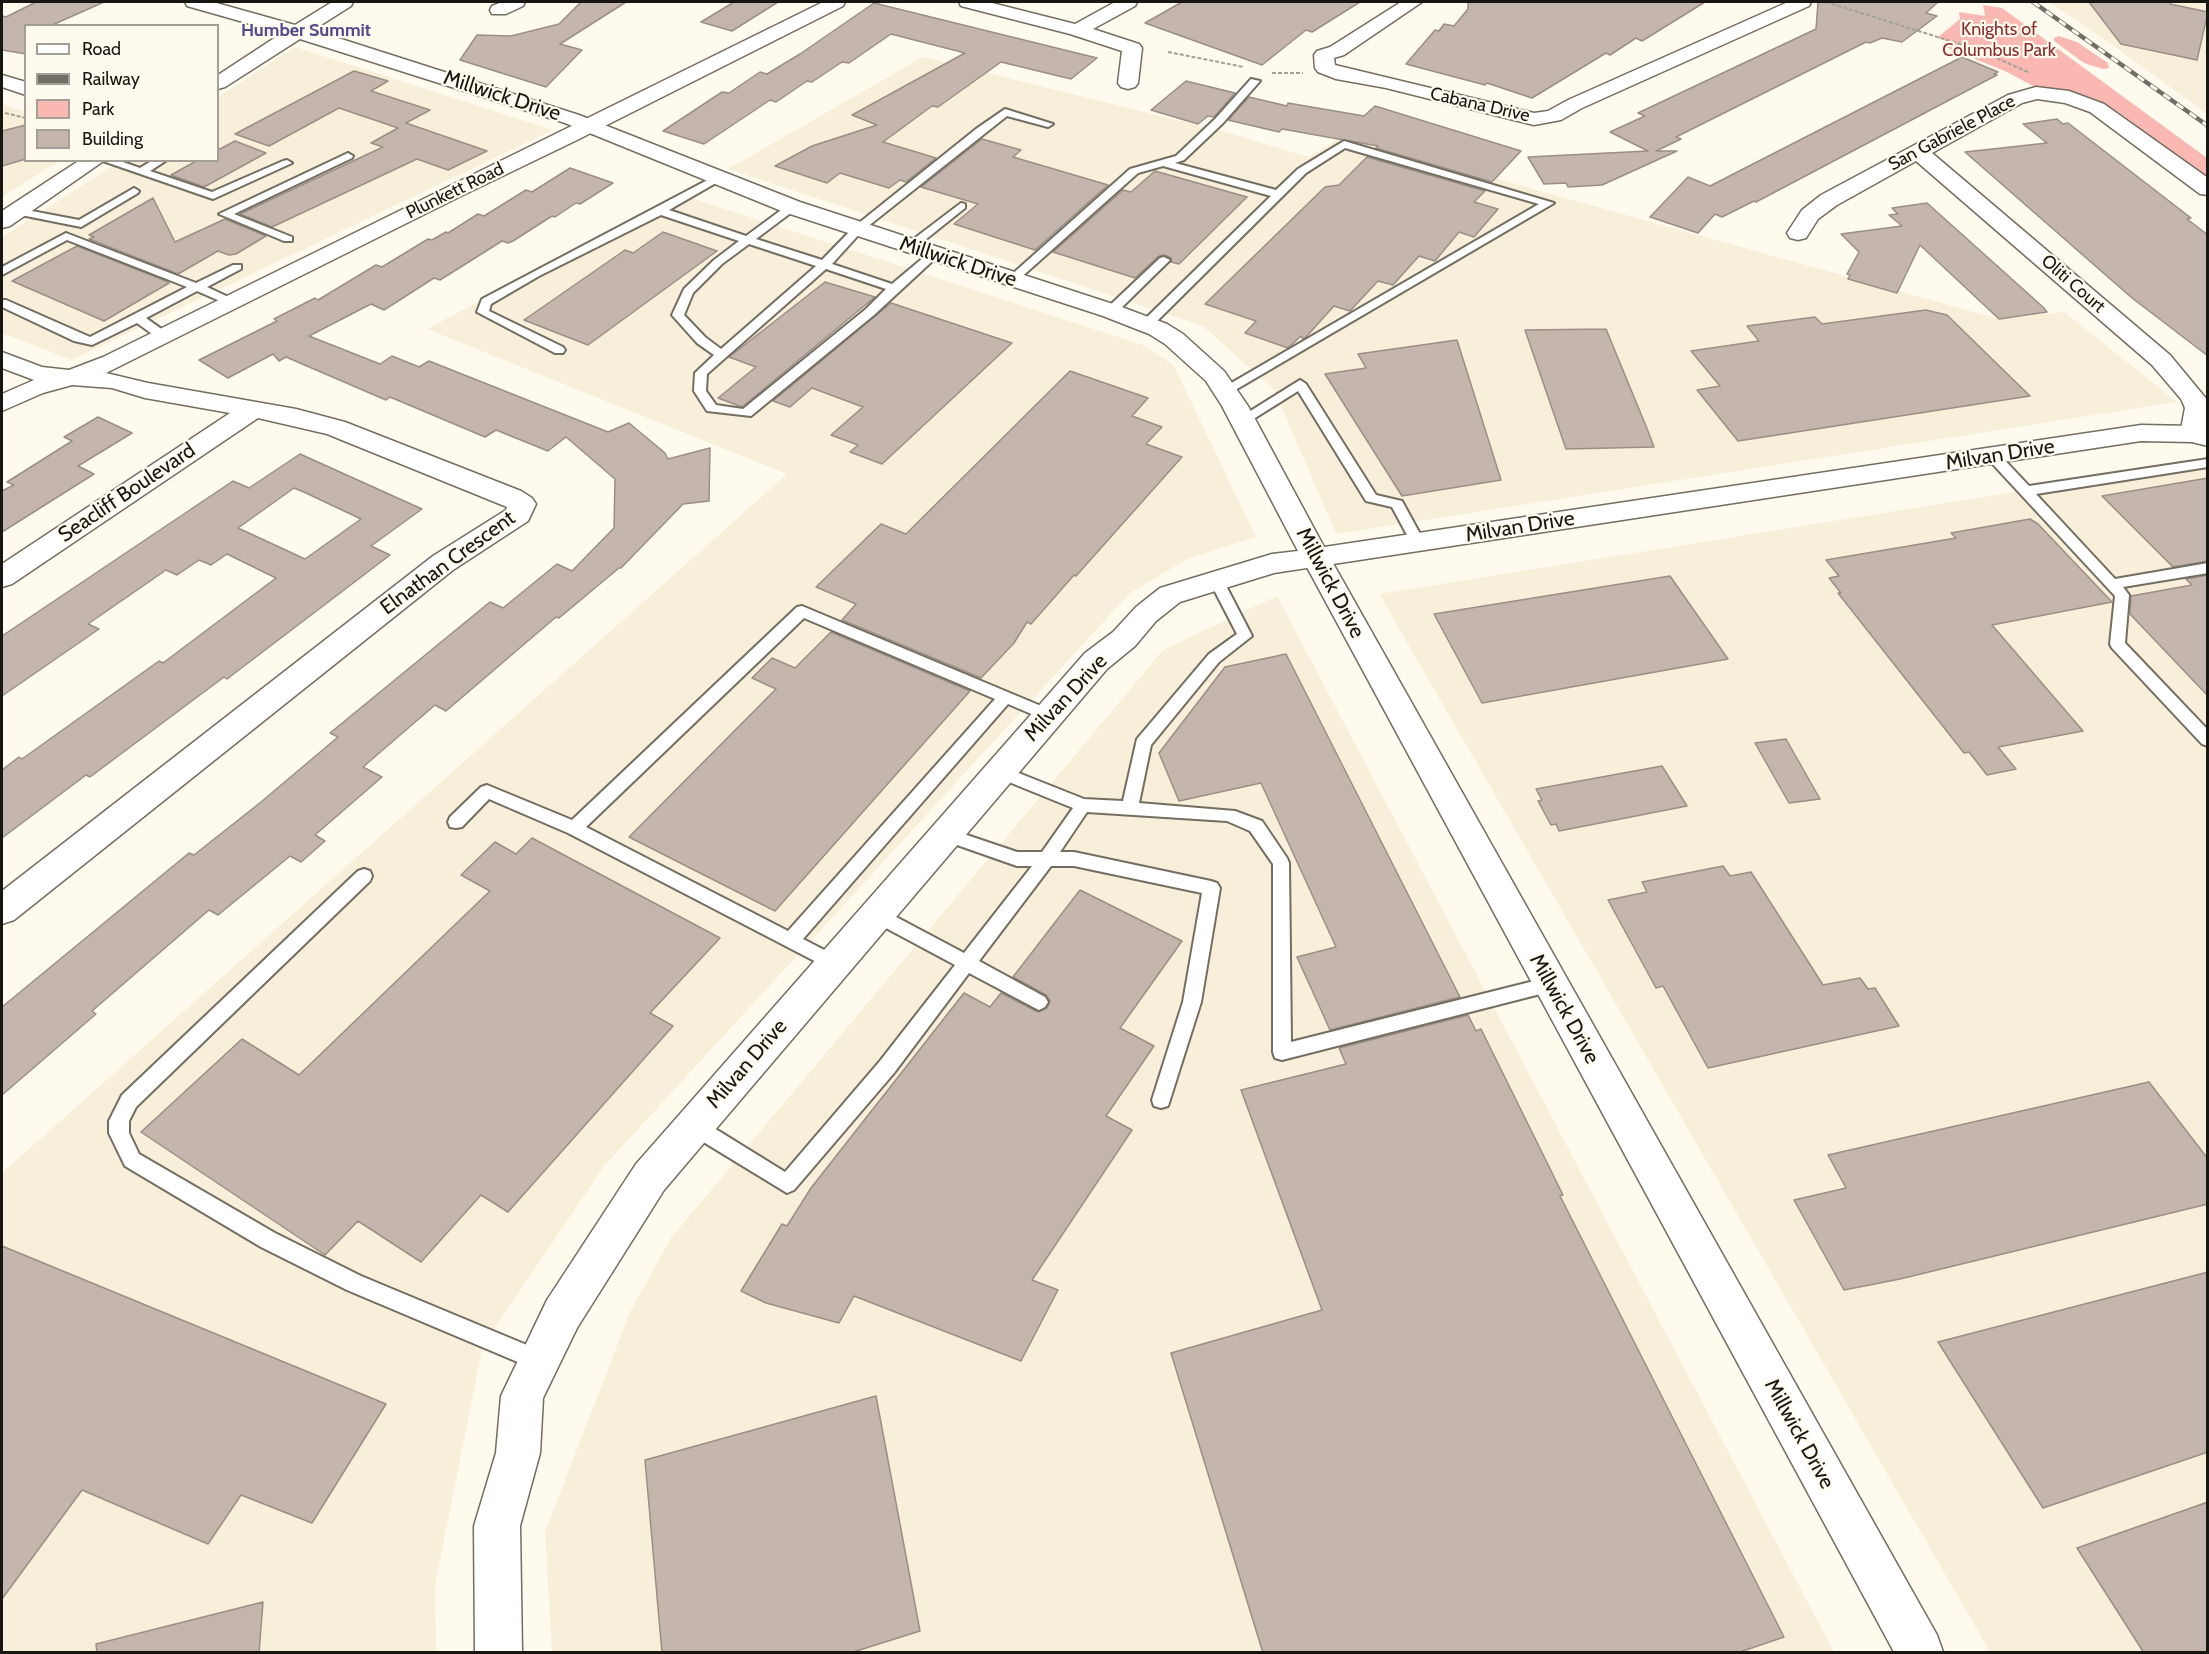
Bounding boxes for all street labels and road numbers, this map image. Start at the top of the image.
street label: Millwick Drive [440,65,564,127]
street label: Cabana Drive [1428,83,1532,127]
street label: San Gabriele Place [1885,90,2019,176]
street label: Plunkett Road [403,158,507,224]
street label: Millwick Drive [896,231,1020,293]
street label: Oliti Court [2037,250,2109,318]
street label: Milvan Drive [1944,434,2056,476]
street label: Seacliff Boulevard [54,438,200,548]
street label: Elnathan Crescent [376,506,520,620]
street label: Milvan Drive [1464,506,1576,548]
street label: Millwick Drive [1290,523,1370,643]
street label: Milvan Drive [1019,649,1113,747]
street label: Millwick Drive [1524,950,1604,1068]
street label: Milvan Drive [701,1014,793,1114]
street label: Millwick Drive [1759,1375,1839,1493]

